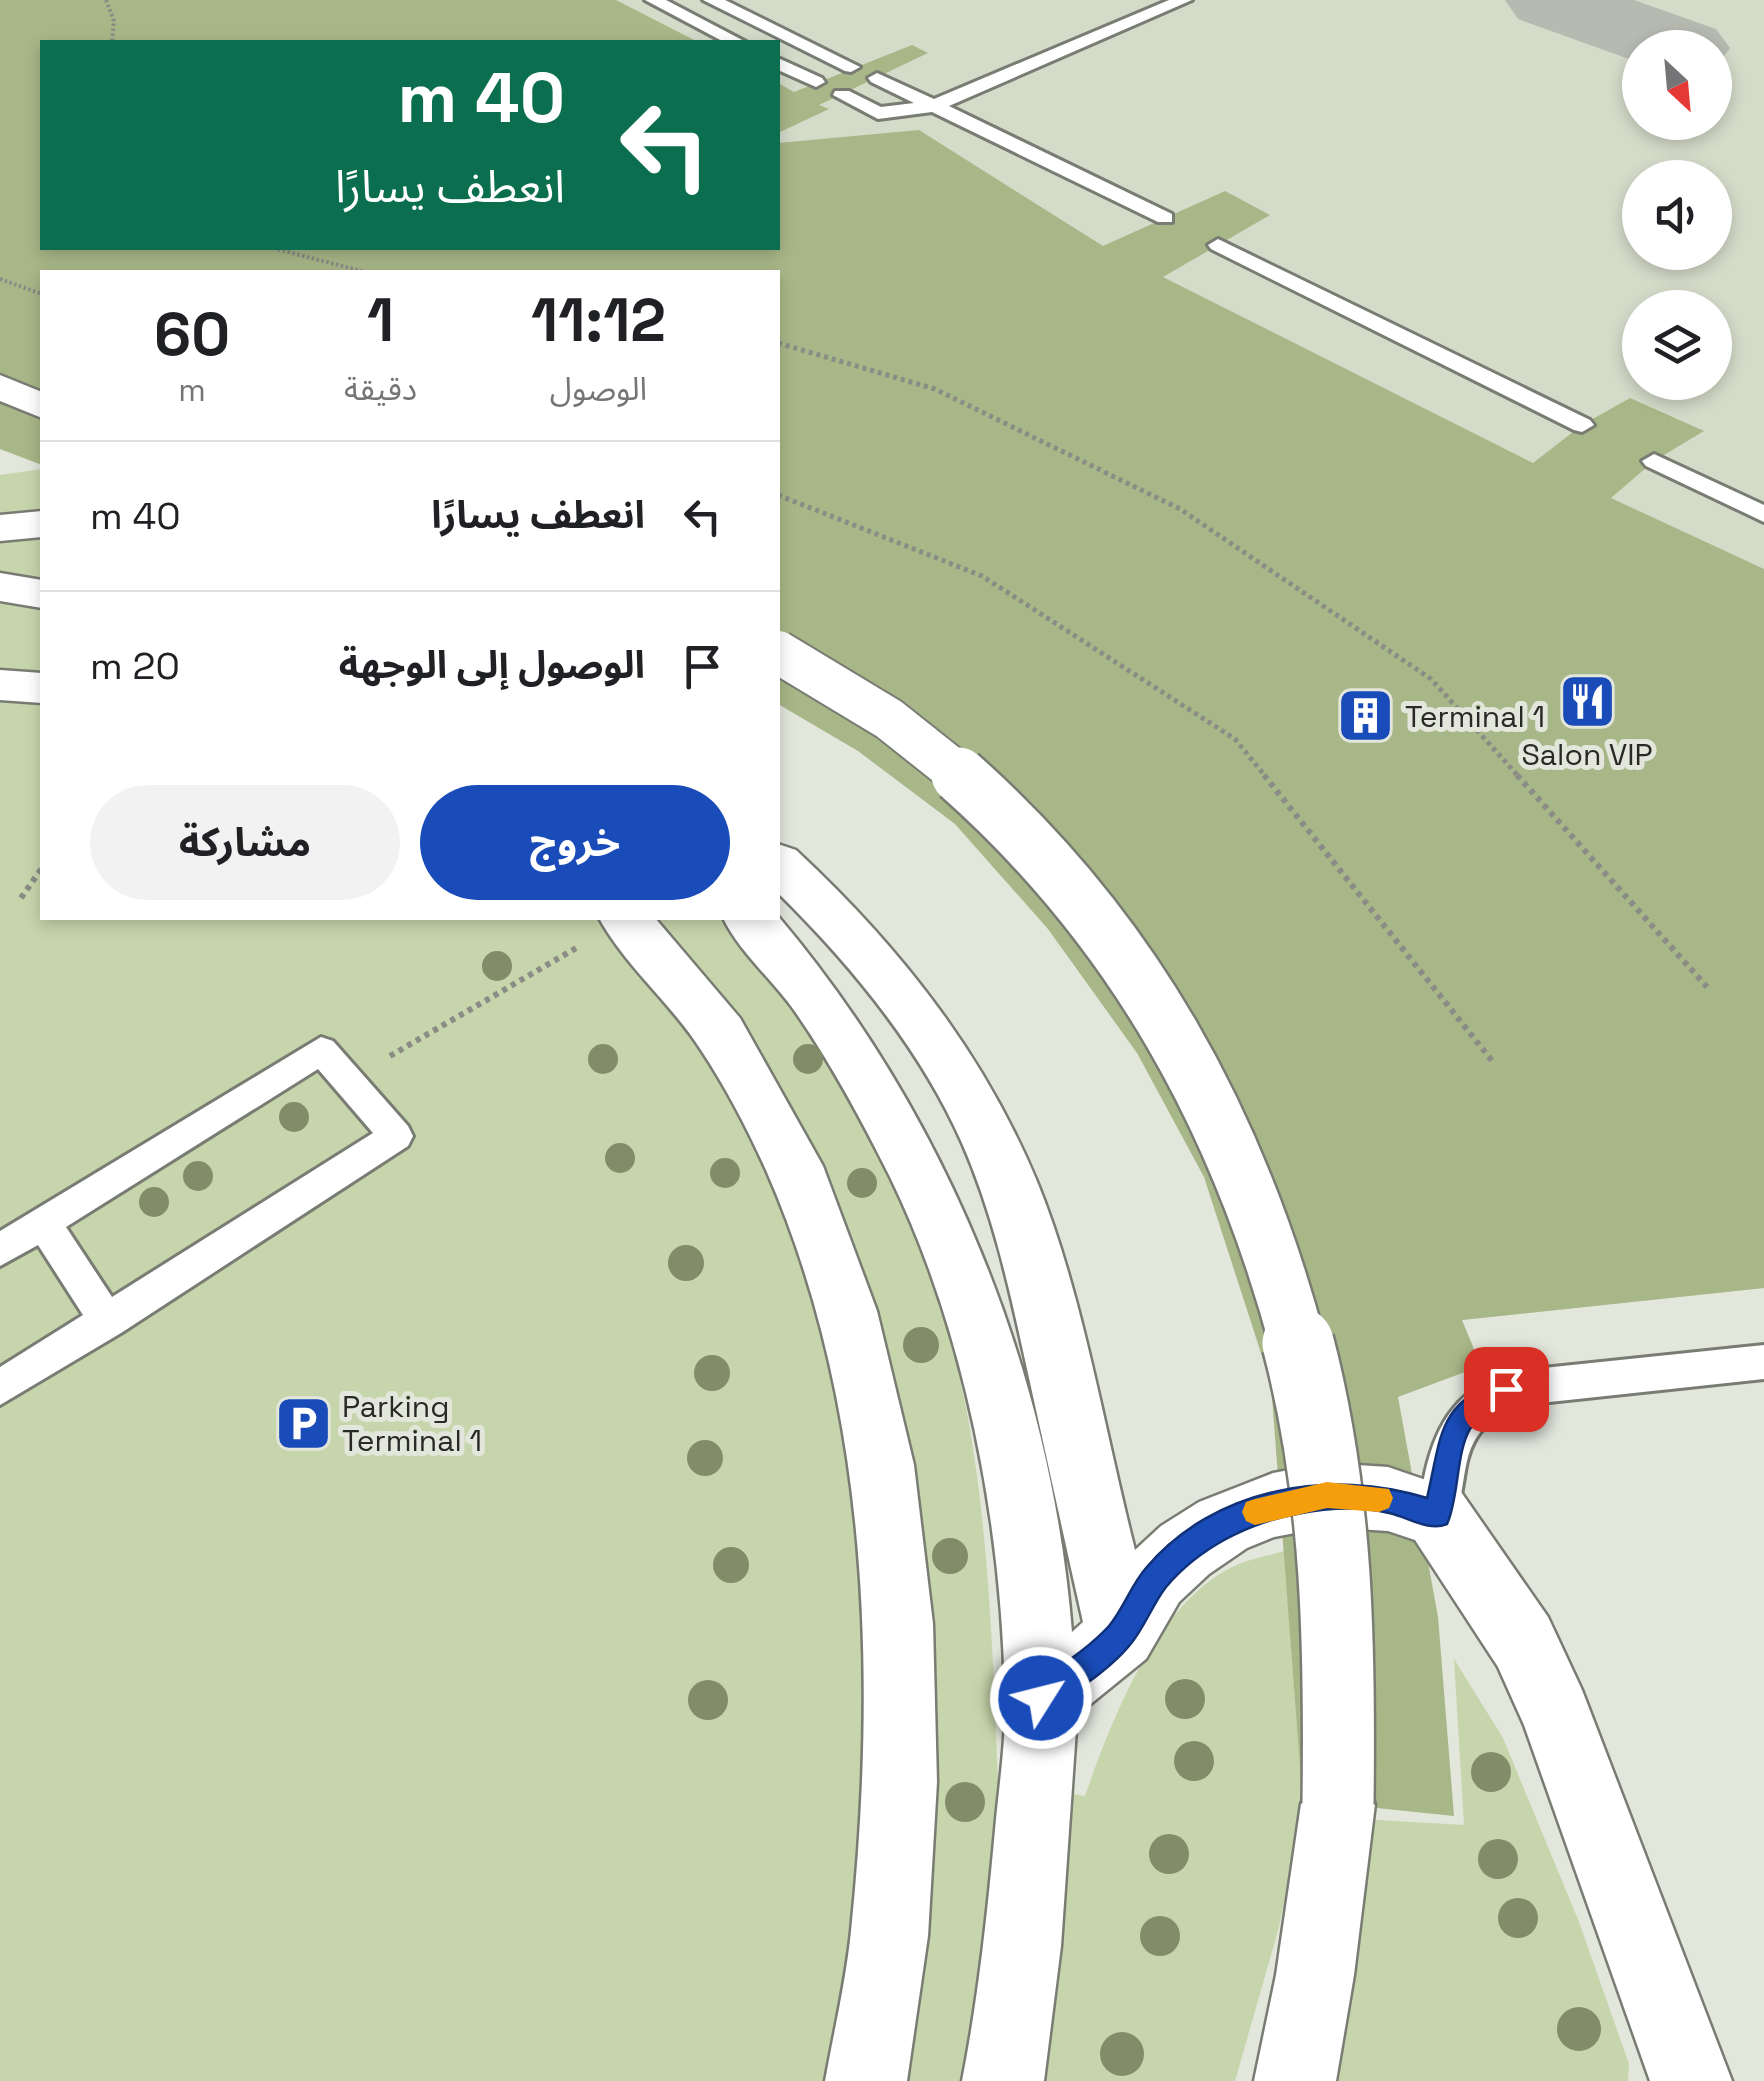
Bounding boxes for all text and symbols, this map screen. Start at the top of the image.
north arrow [1622,30,1732,140]
map controls [1622,30,1732,400]
text: 40 m [398,53,565,142]
icon: left [600,80,730,210]
text: انعطف يسارًا [335,158,565,215]
button: sound [1622,160,1732,270]
text: 1 [367,282,394,359]
text: 11:12 [531,282,666,359]
button: layers [1622,290,1732,400]
text: 60 [154,296,230,373]
text: دقيقة [344,369,417,409]
text: الوصول [550,369,647,409]
text: m [178,370,206,410]
icon: left [675,489,730,544]
text: انعطف يسارًا [431,491,645,539]
text: 40 m [90,492,181,540]
icon: arrive [675,639,730,694]
text: الوصول إلى الوجهة [339,641,645,689]
text: 20 m [90,642,180,690]
restaurant icon: Salon VIP [1557,672,1617,732]
building icon: Terminal 1 [1336,686,1396,746]
place label: Terminal 1 [1405,697,1545,736]
place label: Salon VIP [1521,735,1653,774]
button: مشاركة [90,785,400,900]
button: خروج [420,785,730,900]
pin [1464,1347,1549,1432]
icon: arrive [1479,1362,1534,1417]
place label: Parking Terminal 1 [342,1387,482,1460]
parking icon: Parking Terminal 1 [273,1393,333,1453]
position arrow [989,1646,1093,1750]

